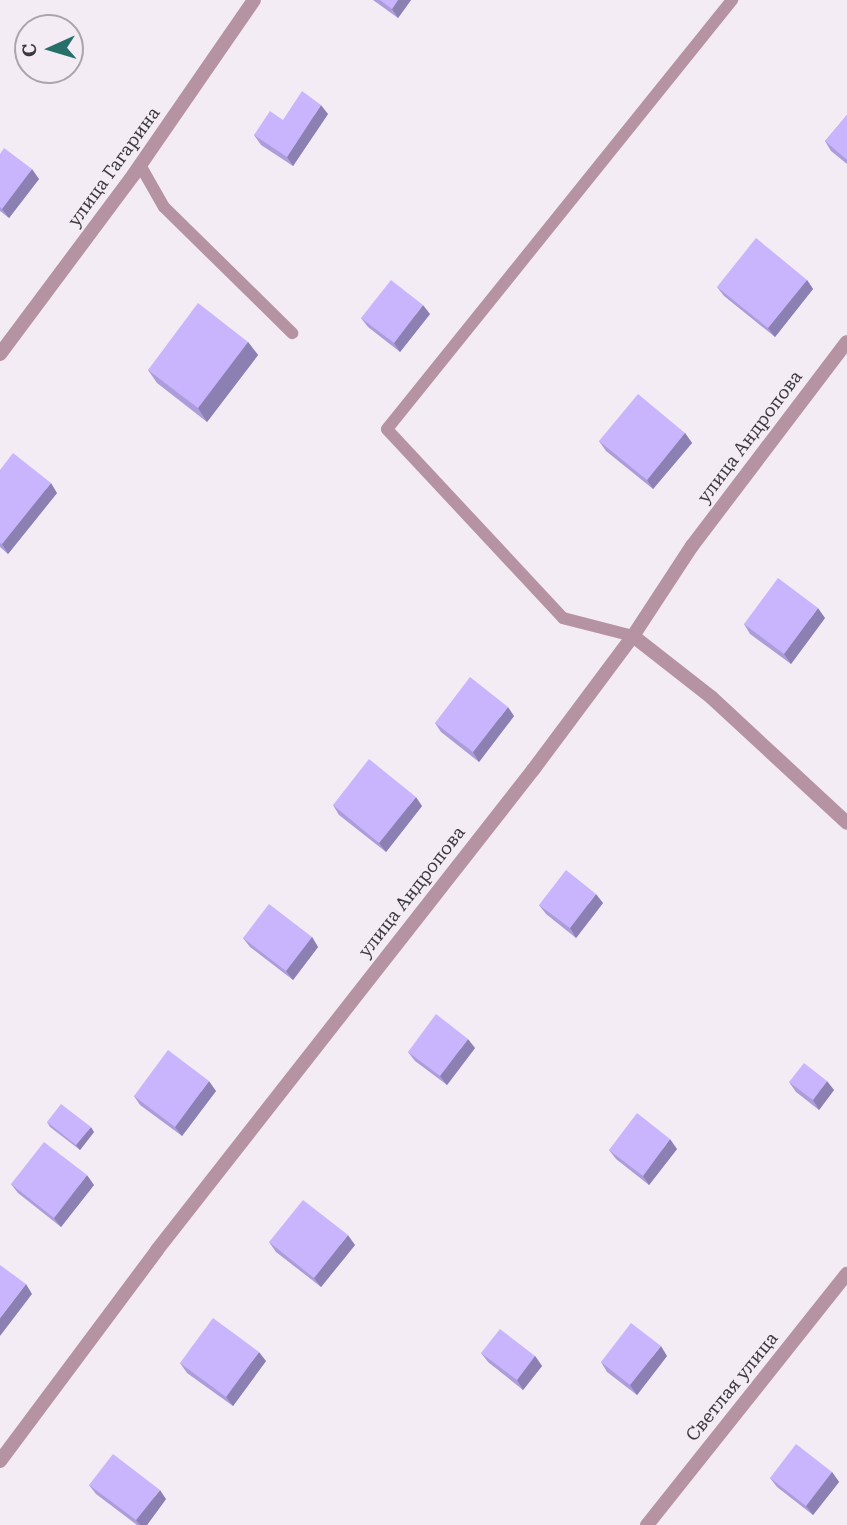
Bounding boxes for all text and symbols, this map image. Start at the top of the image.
north arrow [14,14,84,84]
text: С [18,43,41,58]
street label: улица Гагарина [63,103,165,231]
street label: улица Андропова [693,366,807,508]
street label: улица Андропова [354,822,470,962]
street label: Светлая улица [681,1328,783,1446]

